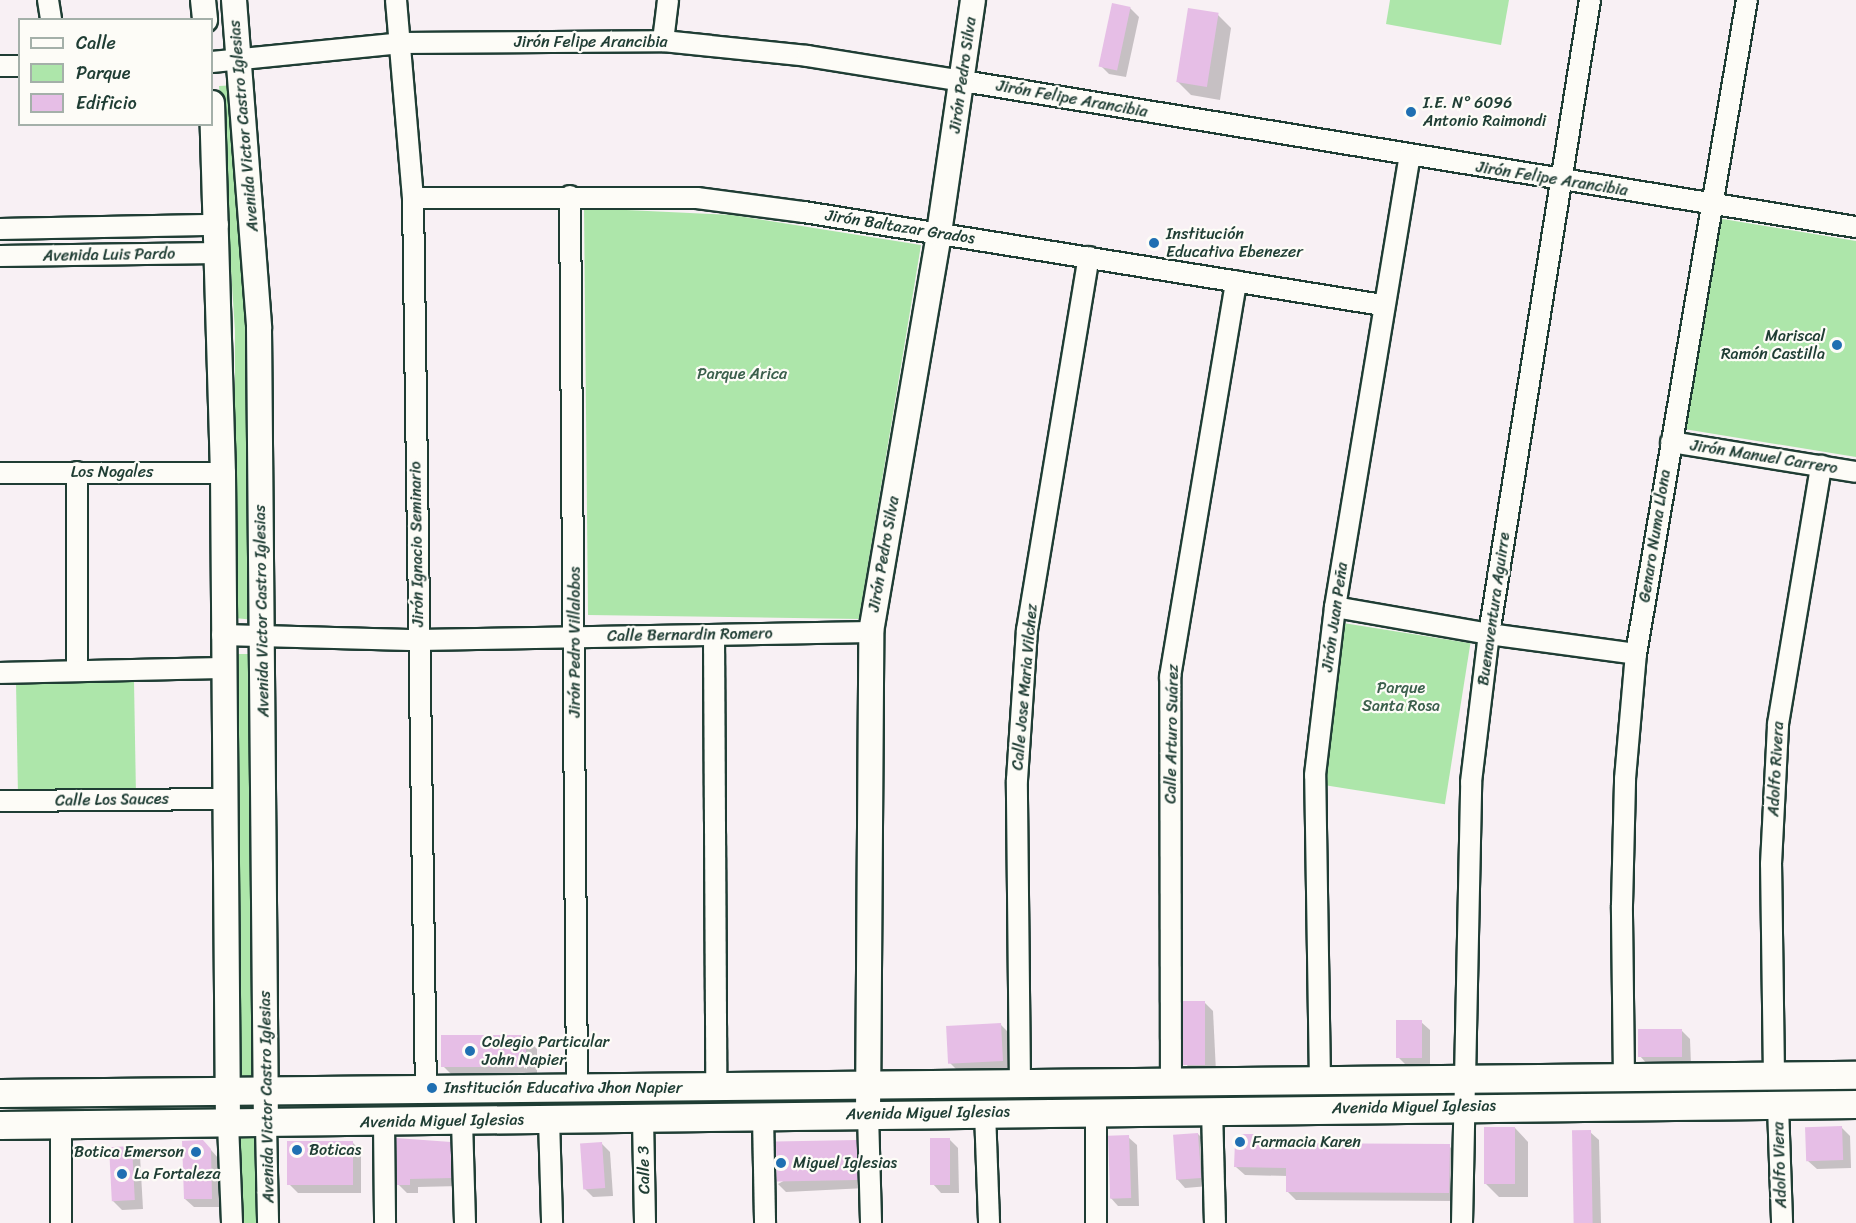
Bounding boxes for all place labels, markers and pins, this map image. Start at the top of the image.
place label: I.E. N° 6096 Antonio Raimondi [1423,93,1546,131]
marker: I.E. N° 6096 Antonio Raimondi [1404,105,1418,119]
place label: Institución Educativa Ebenezer [1166,224,1303,262]
marker: Institución Educativa Ebenezer [1147,236,1161,250]
place label: Mariscal Ramón Castilla [1720,326,1825,364]
marker: Mariscal Ramón Castilla [1830,338,1844,352]
place label: Colegio Particular John Napier [482,1032,609,1070]
marker: Colegio Particular John Napier [463,1044,477,1058]
place label: Institución Educativa Jhon Napier [444,1078,682,1098]
marker: Institución Educativa Jhon Napier [425,1081,439,1095]
place label: Farmacia Karen [1252,1132,1361,1152]
marker: Farmacia Karen [1233,1135,1247,1149]
place label: Boticas [309,1140,361,1160]
place label: Botica Emerson [75,1142,184,1162]
marker: Boticas [290,1143,304,1157]
marker: Botica Emerson [189,1145,203,1159]
place label: Miguel Iglesias [793,1153,897,1173]
marker: Miguel Iglesias [774,1156,788,1170]
place label: La Fortaleza [134,1164,220,1184]
marker: La Fortaleza [115,1167,129,1181]

